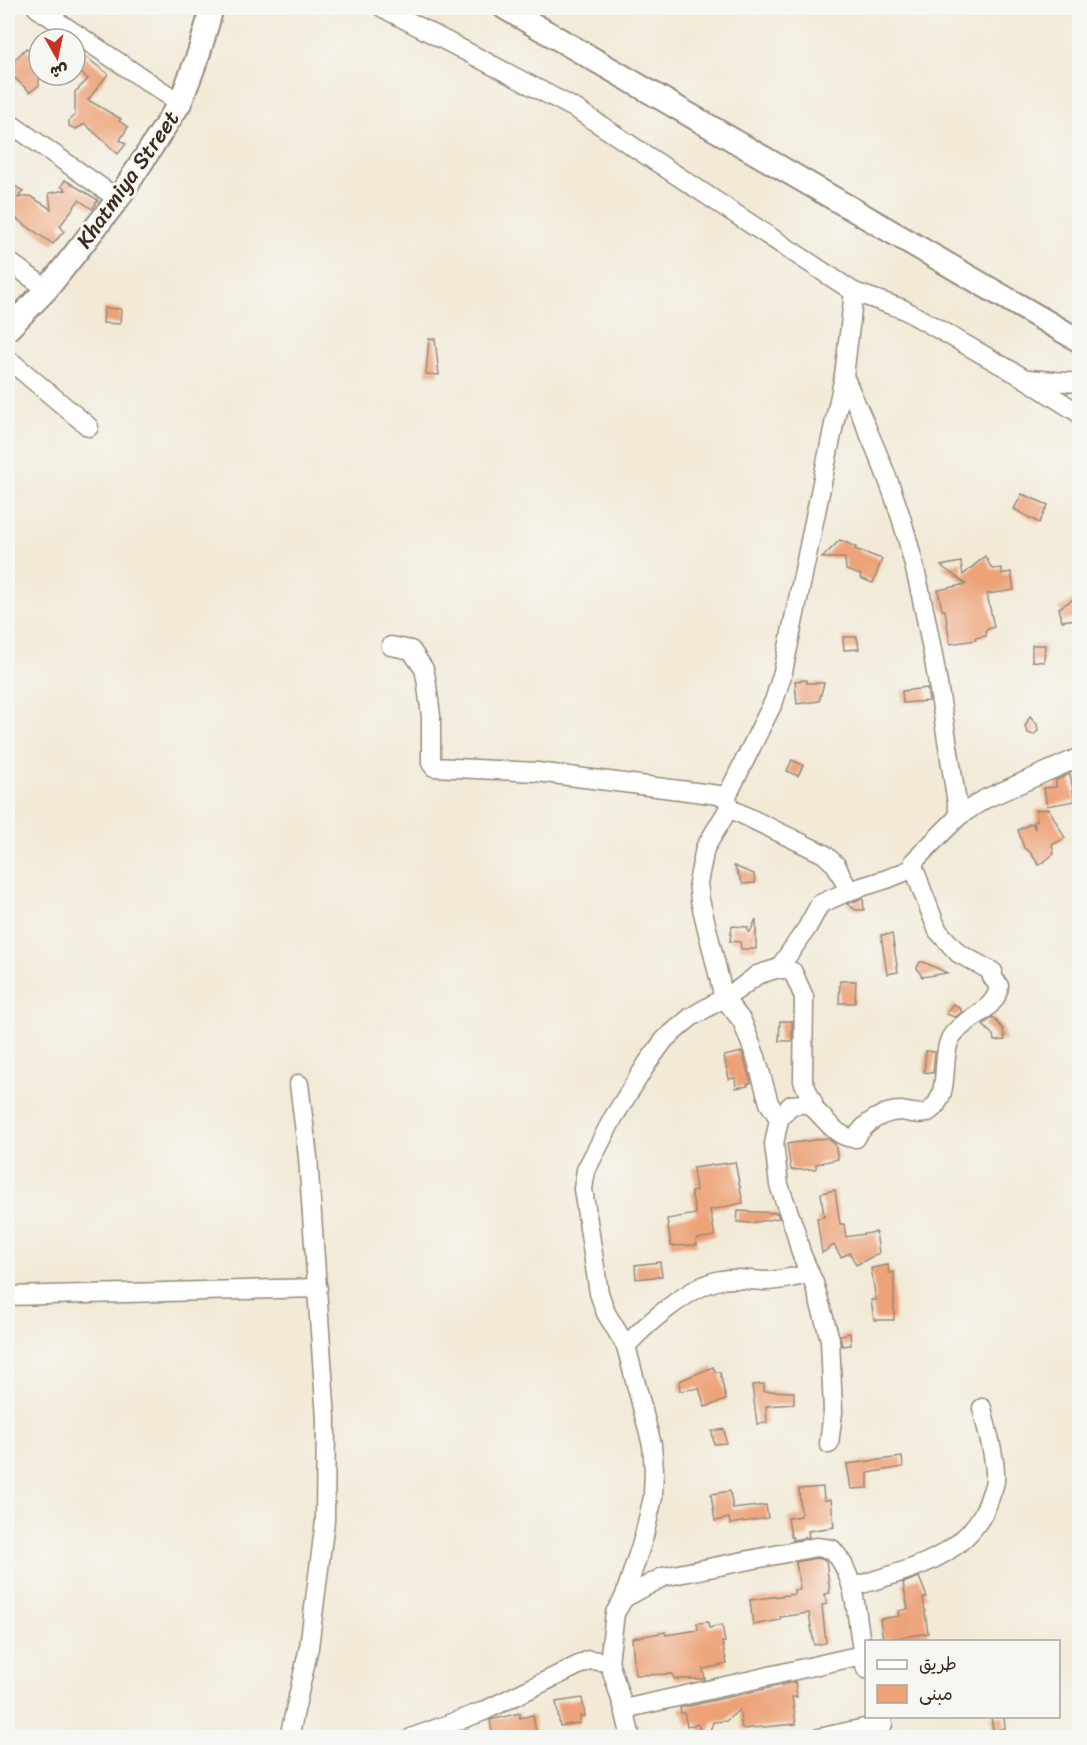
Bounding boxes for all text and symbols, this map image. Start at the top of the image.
north arrow [27,27,87,87]
text: ش [48,56,70,87]
street label: Khatmiya Street [65,102,190,257]
legend [865,1640,1060,1718]
text: طريق [919,1648,957,1680]
text: مبنى [919,1678,953,1710]

